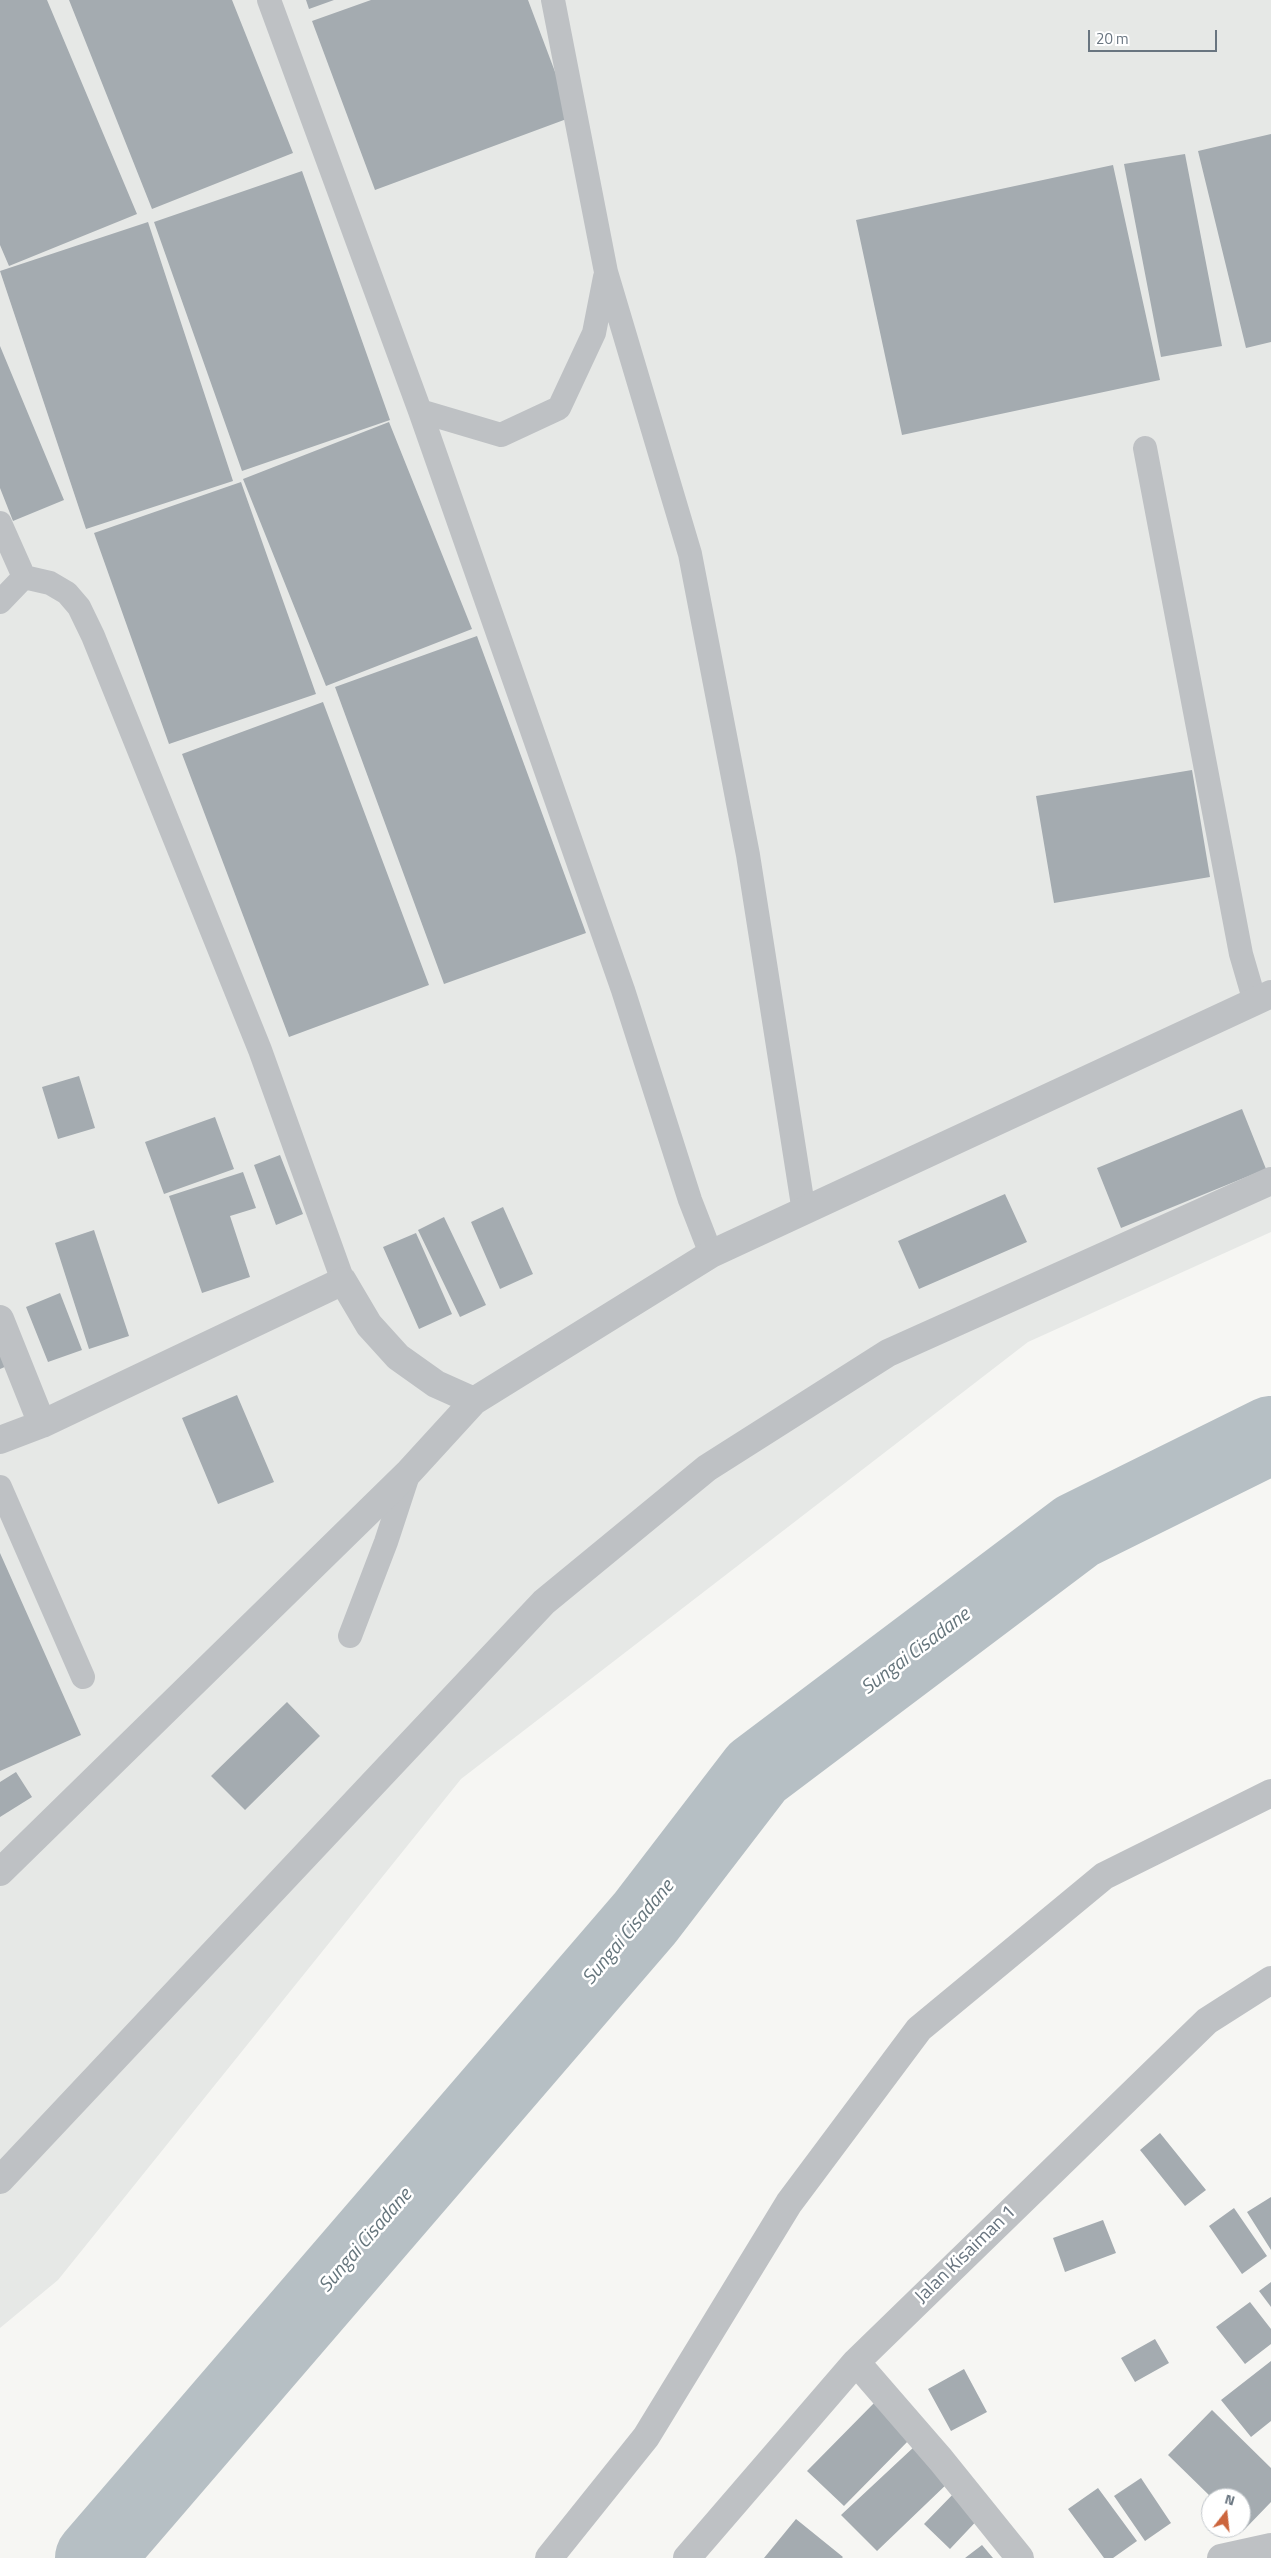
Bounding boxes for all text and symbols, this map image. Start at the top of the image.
scale bar [1091,20,1220,52]
text: 20 m [1096,27,1129,50]
water label: Sungai Cisadane [857,1603,975,1701]
water label: Sungai Cisadane [578,1876,680,1990]
water label: Sungai Cisadane [314,2184,418,2298]
street label: Jalan Kisaiman 1 [911,2201,1021,2309]
north arrow [1201,2488,1251,2538]
text: N [1222,2488,1238,2510]

